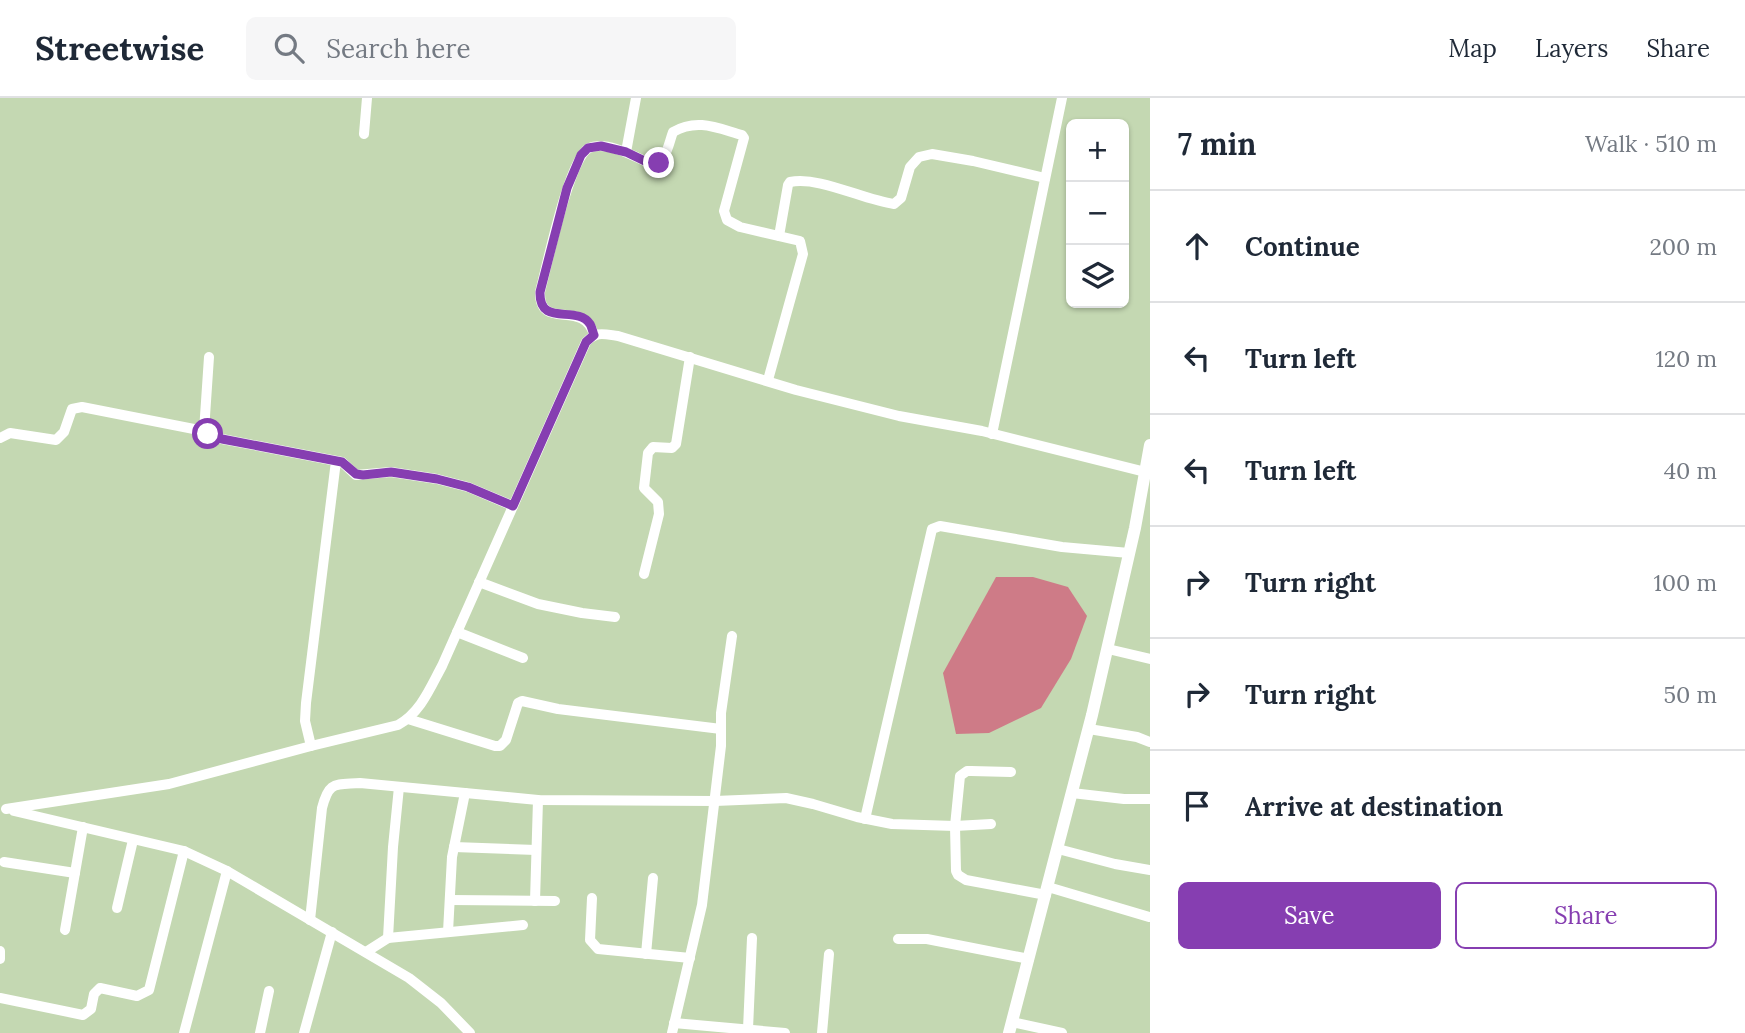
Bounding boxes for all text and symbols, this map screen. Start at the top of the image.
search box [246,17,736,80]
text: Streetwise [35,27,204,69]
icon: search [270,29,308,67]
text: Search here [326,32,471,65]
text: Map [1448,33,1497,64]
text: Layers [1535,33,1608,64]
text: Share [1646,33,1710,64]
map controls [1066,119,1129,308]
button: + [1066,119,1129,182]
text: 7 min [1178,125,1257,163]
text: Walk · 510 m [1585,129,1717,158]
route end [643,147,674,178]
button: − [1066,182,1129,245]
icon: ahead [1178,227,1216,265]
text: Continue [1245,230,1360,263]
text: 200 m [1649,232,1717,261]
button: layers [1066,245,1129,308]
icon: left [1178,339,1216,377]
text: Turn left [1245,342,1356,375]
text: 120 m [1655,344,1717,373]
route start [192,418,223,449]
icon: left [1178,451,1216,489]
text: Turn left [1245,454,1356,487]
text: 40 m [1664,456,1717,485]
icon: right [1178,563,1216,601]
text: Turn right [1245,566,1376,599]
text: 100 m [1653,568,1717,597]
icon: right [1178,675,1216,713]
text: Turn right [1245,678,1376,711]
text: 50 m [1664,680,1717,709]
icon: arrive [1178,787,1216,825]
text: Arrive at destination [1245,790,1503,823]
button: Save [1178,882,1441,949]
button: Share [1455,882,1717,949]

